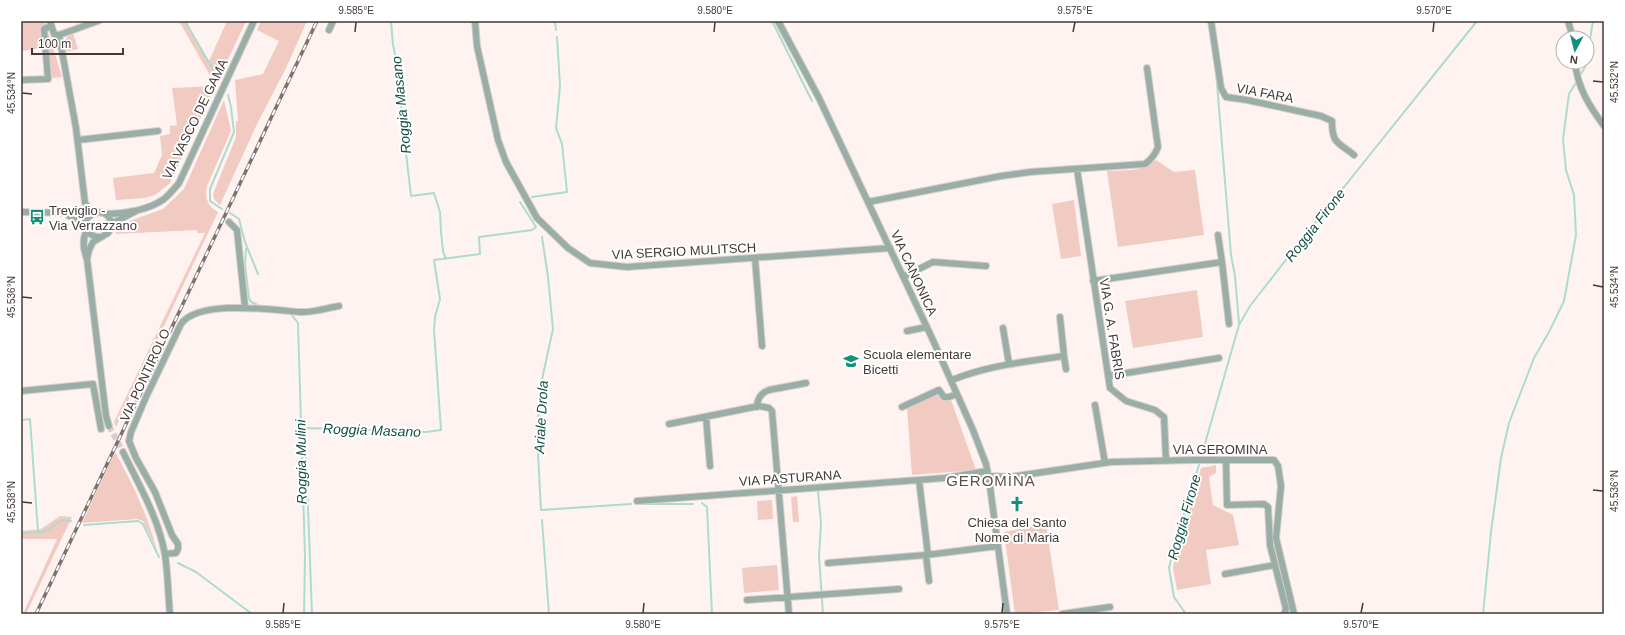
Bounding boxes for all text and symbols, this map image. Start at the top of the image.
text: 9.585°E [338,5,374,16]
text: 9.580°E [697,5,733,16]
text: 9.575°E [1057,5,1093,16]
text: 9.570°E [1416,5,1452,16]
scale bar [32,30,123,56]
north arrow [1555,30,1595,70]
text: 100 m [38,37,71,51]
text: N [1569,53,1578,66]
water label: Roggia Masano [388,55,414,155]
street label: VIA VASCO DE GAMA [159,56,231,182]
text: 45.532°N [1609,61,1620,103]
text: 45.534°N [6,72,17,114]
street label: VIA FARA [1235,80,1295,106]
water label: Roggia Firone [1282,185,1349,265]
place label: Treviglio - Via Verrazzano [49,203,137,233]
bus stop icon: Treviglio - Via Verrazzano [28,208,46,226]
street label: VIA CANONICA [888,228,940,318]
street label: VIA SERGIO MULITSCH [611,240,757,262]
text: 45.534°N [1609,266,1620,308]
text: 45.536°N [6,276,17,318]
street label: VIA G. A. FABRIS [1097,277,1127,381]
street label: VIA PONTIROLO [117,326,173,424]
place label: Scuola elementare Bicetti [863,347,971,377]
school or university icon: Scuola elementare Bicetti [842,352,860,370]
water label: Ariale Drola [531,380,551,455]
water label: Roggia Mulini [292,419,310,505]
water label: Roggia Masano [323,420,421,440]
street label: VIA GEROMINA [1173,442,1268,457]
street label: VIA PASTURANA [738,467,842,489]
text: 45.536°N [1609,470,1620,512]
district label: GEROMÌNA [946,472,1036,489]
water label: Roggia Firone [1164,472,1204,561]
text: 45.538°N [6,481,17,523]
church icon: Chiesa del Santo Nome di Maria [1008,495,1026,513]
place label: Chiesa del Santo Nome di Maria [967,515,1067,545]
text: 9.585°E [265,619,301,630]
text: 9.580°E [625,619,661,630]
text: 9.575°E [984,619,1020,630]
text: 9.570°E [1343,619,1379,630]

